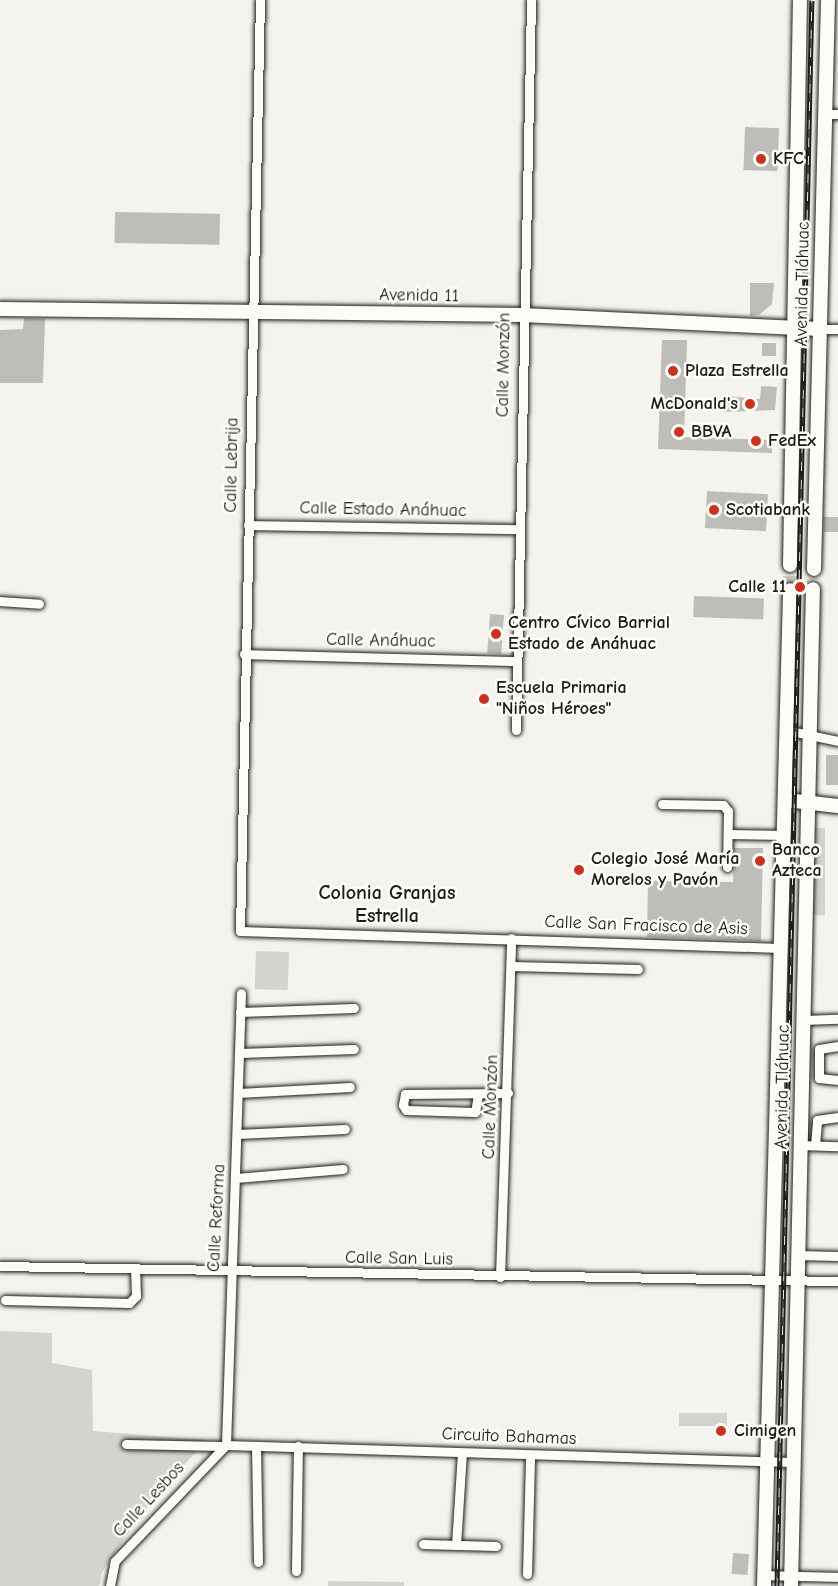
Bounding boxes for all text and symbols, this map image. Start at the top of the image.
place label: KFC [773,148,804,170]
marker: KFC [754,152,768,166]
street label: Avenida Tláhuac [791,221,815,347]
street label: Avenida 11 [379,285,459,307]
street label: Calle Monzón [492,312,516,418]
place label: Plaza Estrella [685,360,789,382]
marker: Plaza Estrella [666,364,680,378]
place label: McDonald's [651,393,738,415]
marker: McDonald's [743,397,757,411]
street label: Calle Lebrija [220,417,244,513]
place label: BBVA [691,421,731,443]
marker: BBVA [672,425,686,439]
place label: FedEx [768,430,816,452]
marker: FedEx [749,434,763,448]
street label: Calle Estado Anáhuac [299,498,467,522]
place label: Scotiabank [726,499,810,521]
marker: Scotiabank [707,503,721,517]
place label: Calle 11 [728,576,786,598]
marker: Calle 11 [791,578,809,596]
place label: Centro Cívico Barrial Estado de Anáhuac [508,613,670,656]
marker: Centro Cívico Barrial Estado de Anáhuac [489,627,503,641]
street label: Calle Anáhuac [326,629,436,653]
place label: Escuela Primaria "Niños Héroes" [496,678,627,720]
marker: Escuela Primaria "Niños Héroes" [477,692,491,706]
place label: Banco Azteca [772,840,822,882]
place label: Colegio José María Morelos y Pavón [591,849,739,892]
marker: Banco Azteca [753,854,767,868]
marker: Colegio José María Morelos y Pavón [572,863,586,877]
district label: Colonia Granjas Estrella [319,880,455,927]
street label: Calle San Fracisco de Asis [544,912,748,940]
street label: Avenida Tláhuac [771,1024,795,1150]
street label: Calle Monzón [478,1054,504,1160]
street label: Calle Reforma [203,1163,231,1273]
street label: Calle San Luis [345,1247,453,1271]
place label: Cimigen [734,1420,796,1442]
marker: Cimigen [712,1422,730,1440]
street label: Circuito Bahamas [441,1424,577,1450]
street label: Calle Lesbos [109,1458,189,1542]

